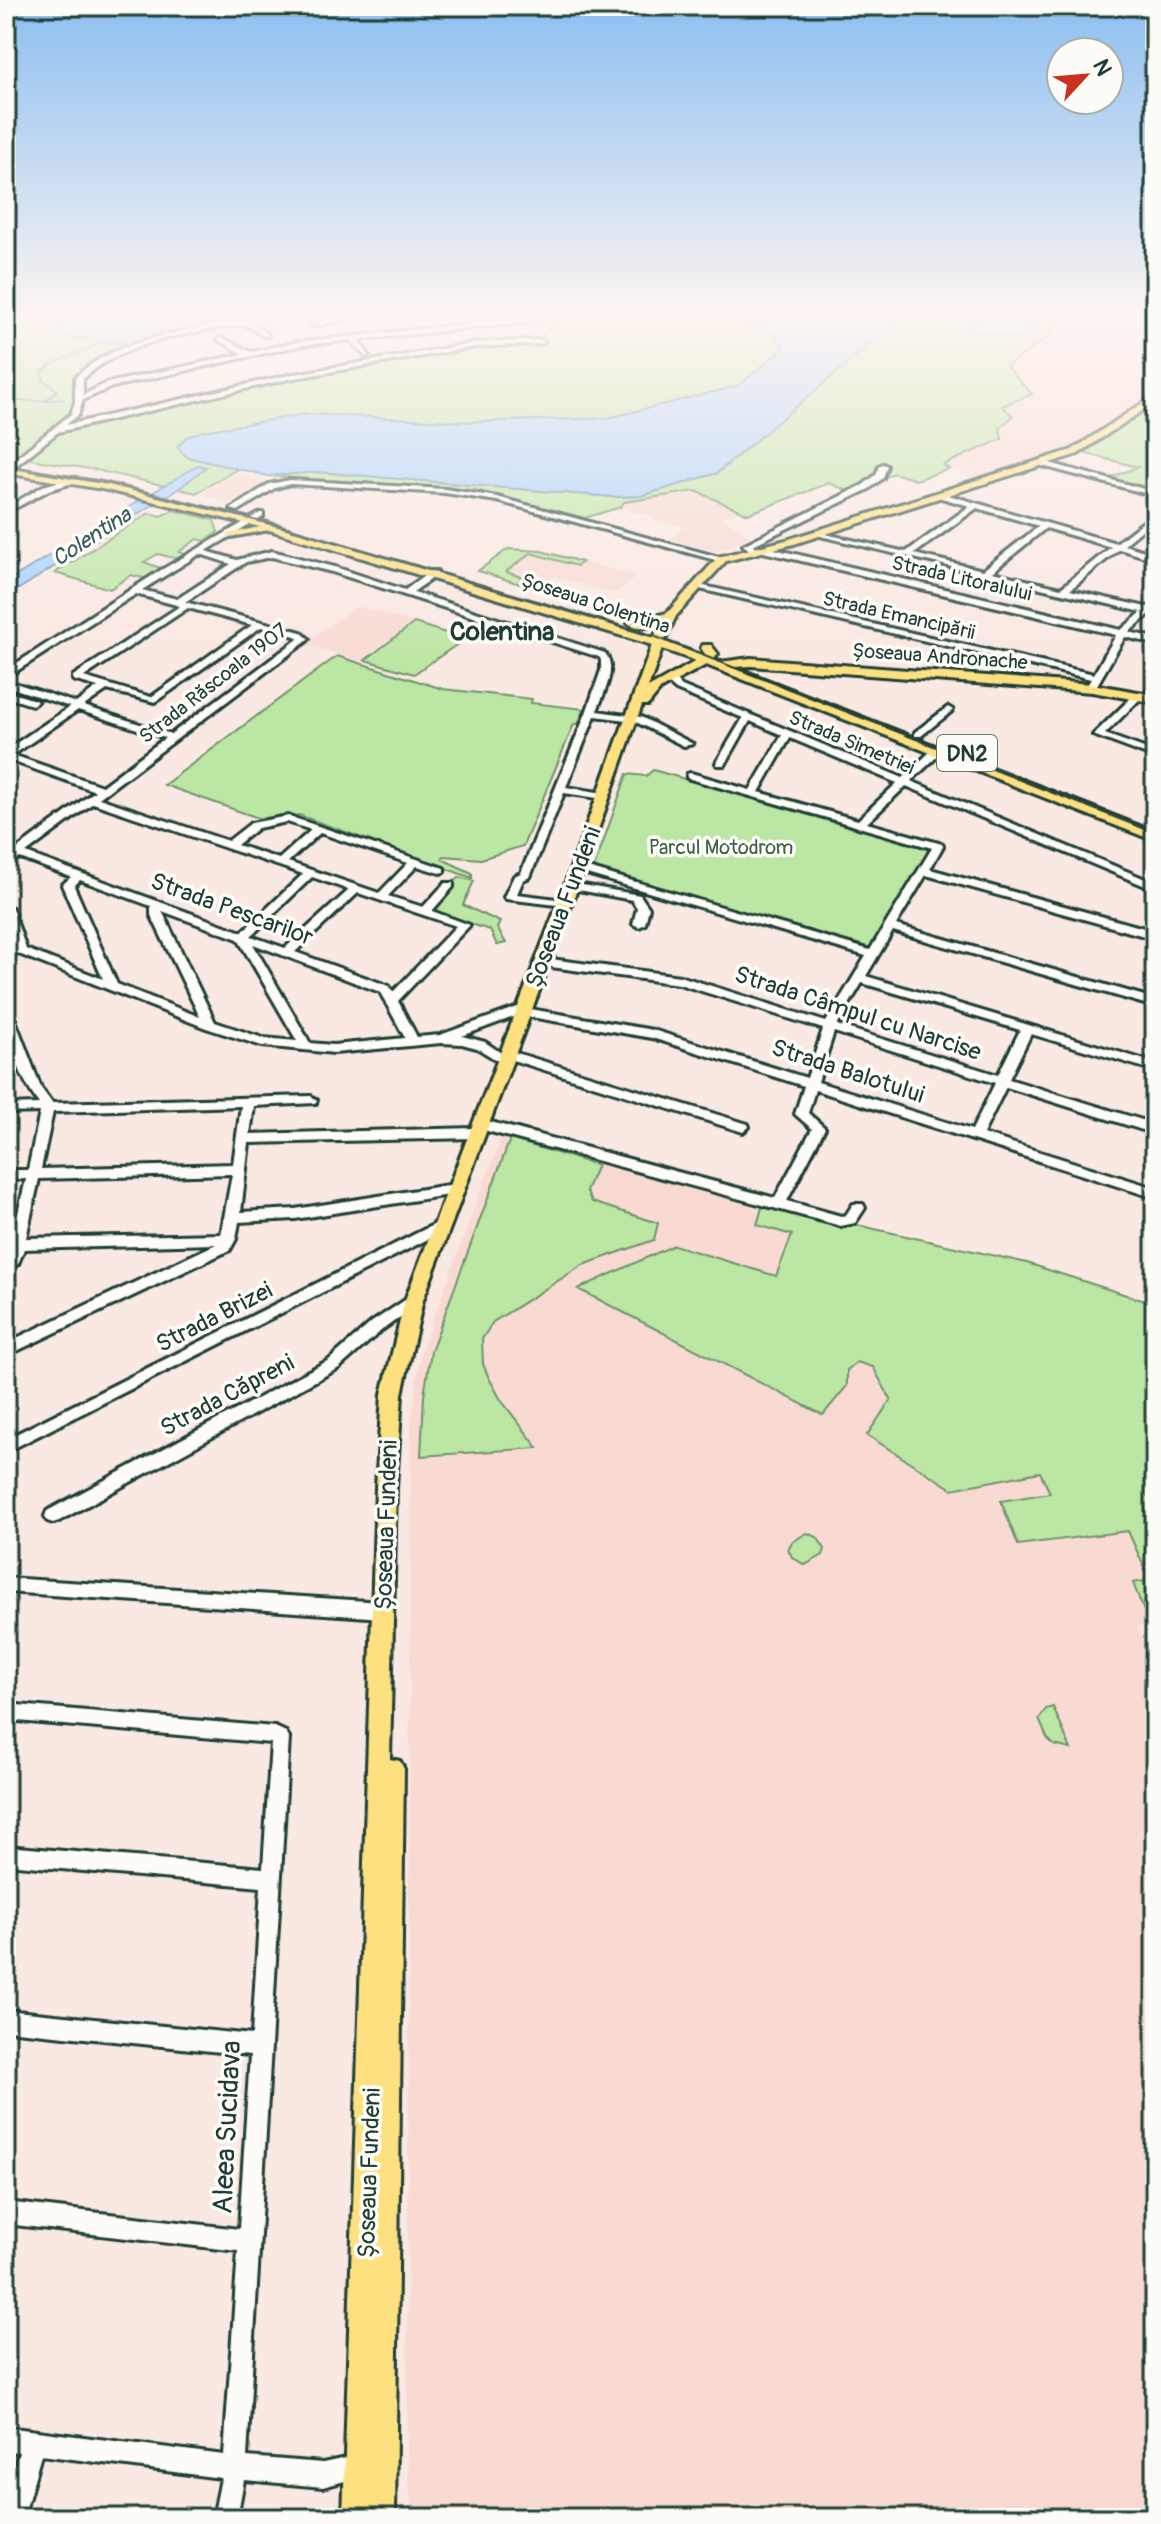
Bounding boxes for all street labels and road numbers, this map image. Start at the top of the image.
street label: Strada Litoralului [889,550,1034,607]
street label: Șoseaua Colentina [518,568,673,639]
street label: Strada Emancipării [820,586,977,645]
street label: Strada Răscoala 1907 [134,617,293,749]
street label: Șoseaua Andronache [852,638,1029,675]
street label: Strada Simetriei [785,705,918,780]
road number: DN2 [937,735,997,771]
street label: Șoseaua Fundeni [519,822,608,992]
street label: Strada Pescarilor [147,867,317,952]
street label: Strada Câmpul cu Narcise [731,960,985,1067]
street label: Strada Balotului [768,1033,928,1110]
street label: Strada Brizei [151,1276,277,1359]
street label: Strada Căpreni [155,1348,299,1443]
street label: Șoseaua Fundeni [369,1439,404,1611]
street label: Aleea Sucidava [205,2040,250,2215]
street label: Șoseaua Fundeni [352,2087,387,2259]

